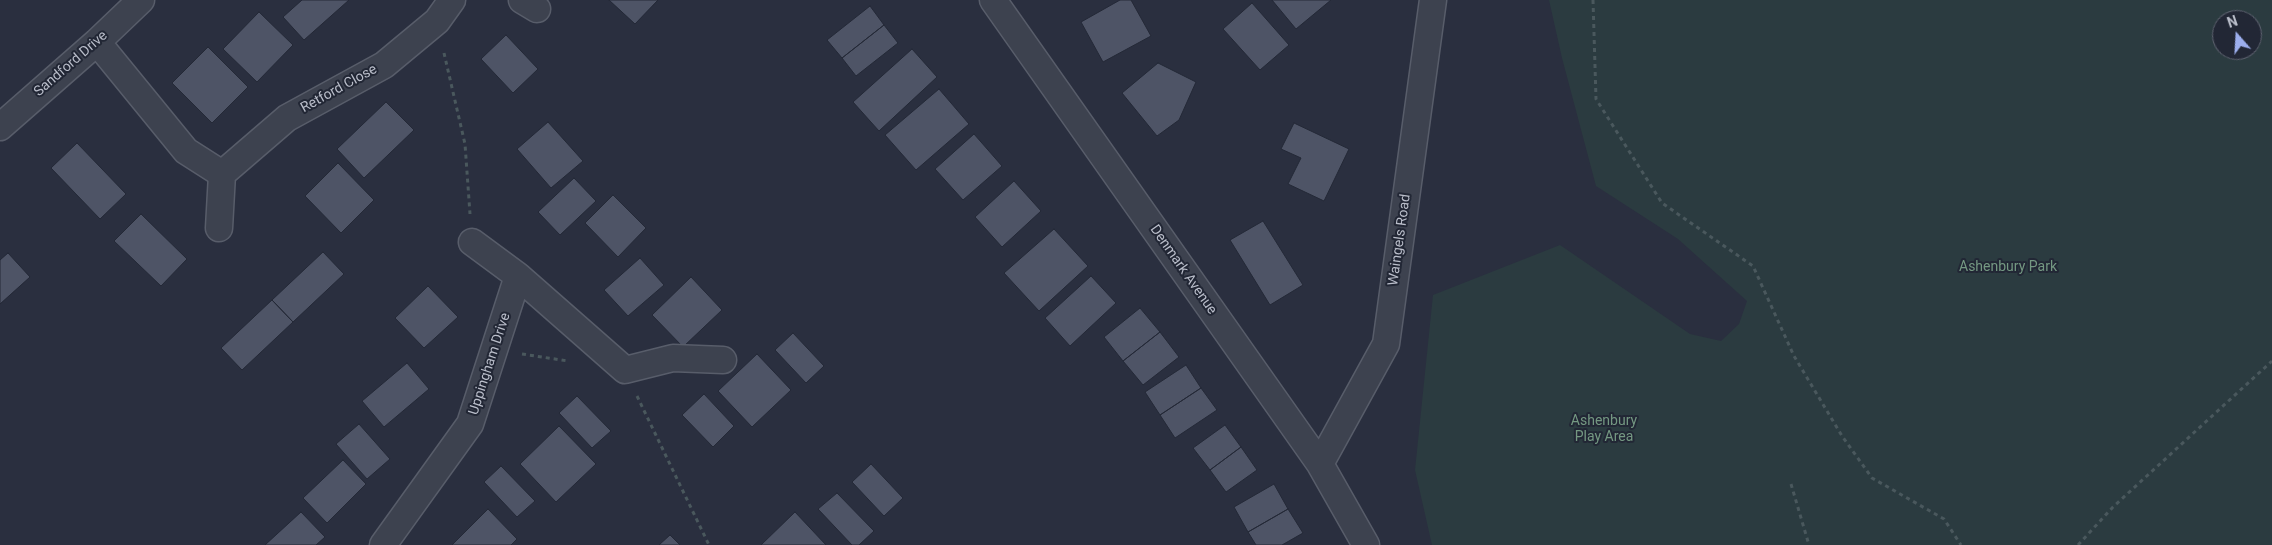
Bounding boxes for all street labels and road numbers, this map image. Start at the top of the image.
street label: Sandford Drive [31,28,111,100]
street label: Retford Close [298,61,380,117]
street label: Waingels Road [1385,193,1415,287]
street label: Denmark Avenue [1146,222,1220,318]
street label: Uppingham Drive [466,311,514,417]

